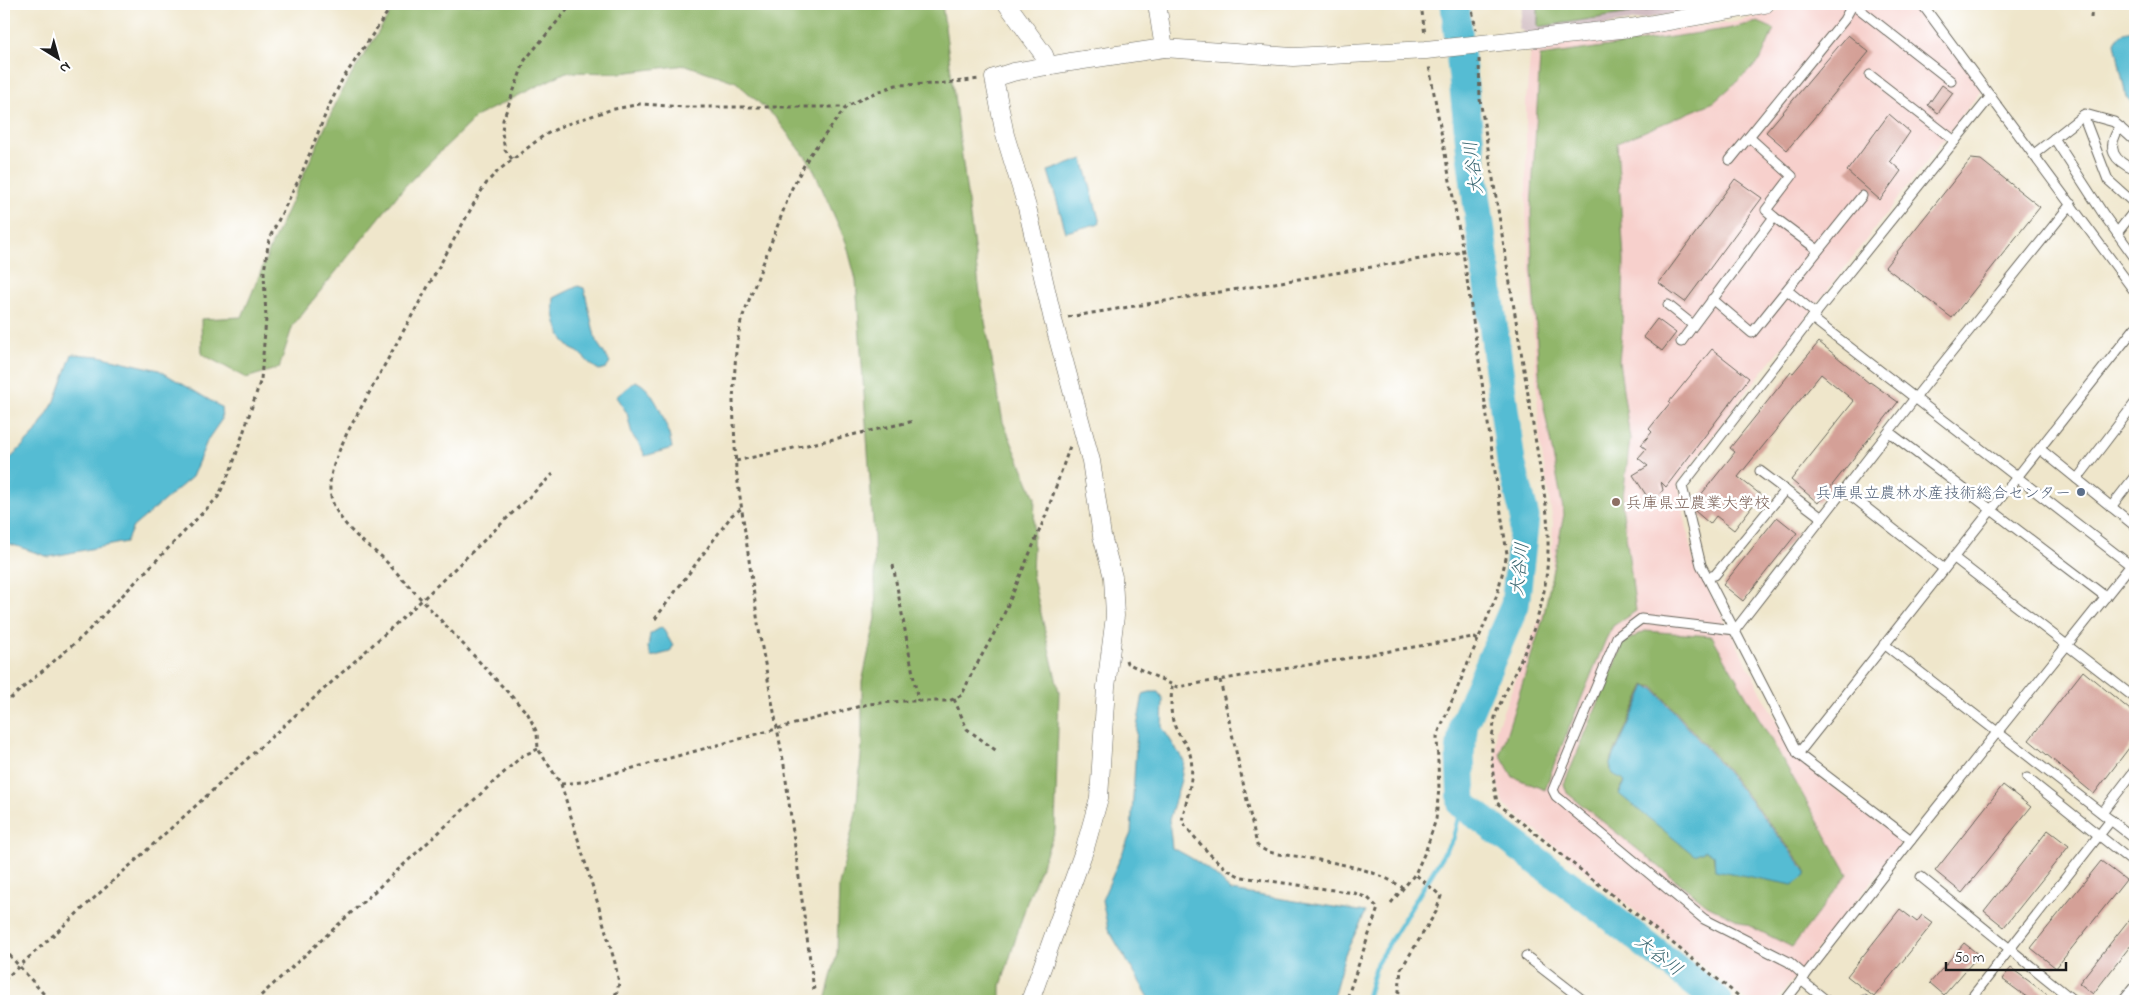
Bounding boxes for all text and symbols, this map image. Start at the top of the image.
north arrow [32,32,82,82]
text: N [55,56,75,78]
water label: 大谷川 [1459,139,1491,196]
place label: 兵庫県立農林水産技術総合センター [1816,482,2071,506]
marker: 兵庫県立農林水産技術総合センター [2075,486,2087,498]
place label: 兵庫県立農業大学校 [1626,492,1770,516]
marker: 兵庫県立農業大学校 [1610,496,1622,508]
water label: 大谷川 [1505,541,1537,597]
water label: 大谷川 [1628,930,1687,983]
scale bar [1946,940,2066,972]
text: 50 m [1954,947,1985,969]

